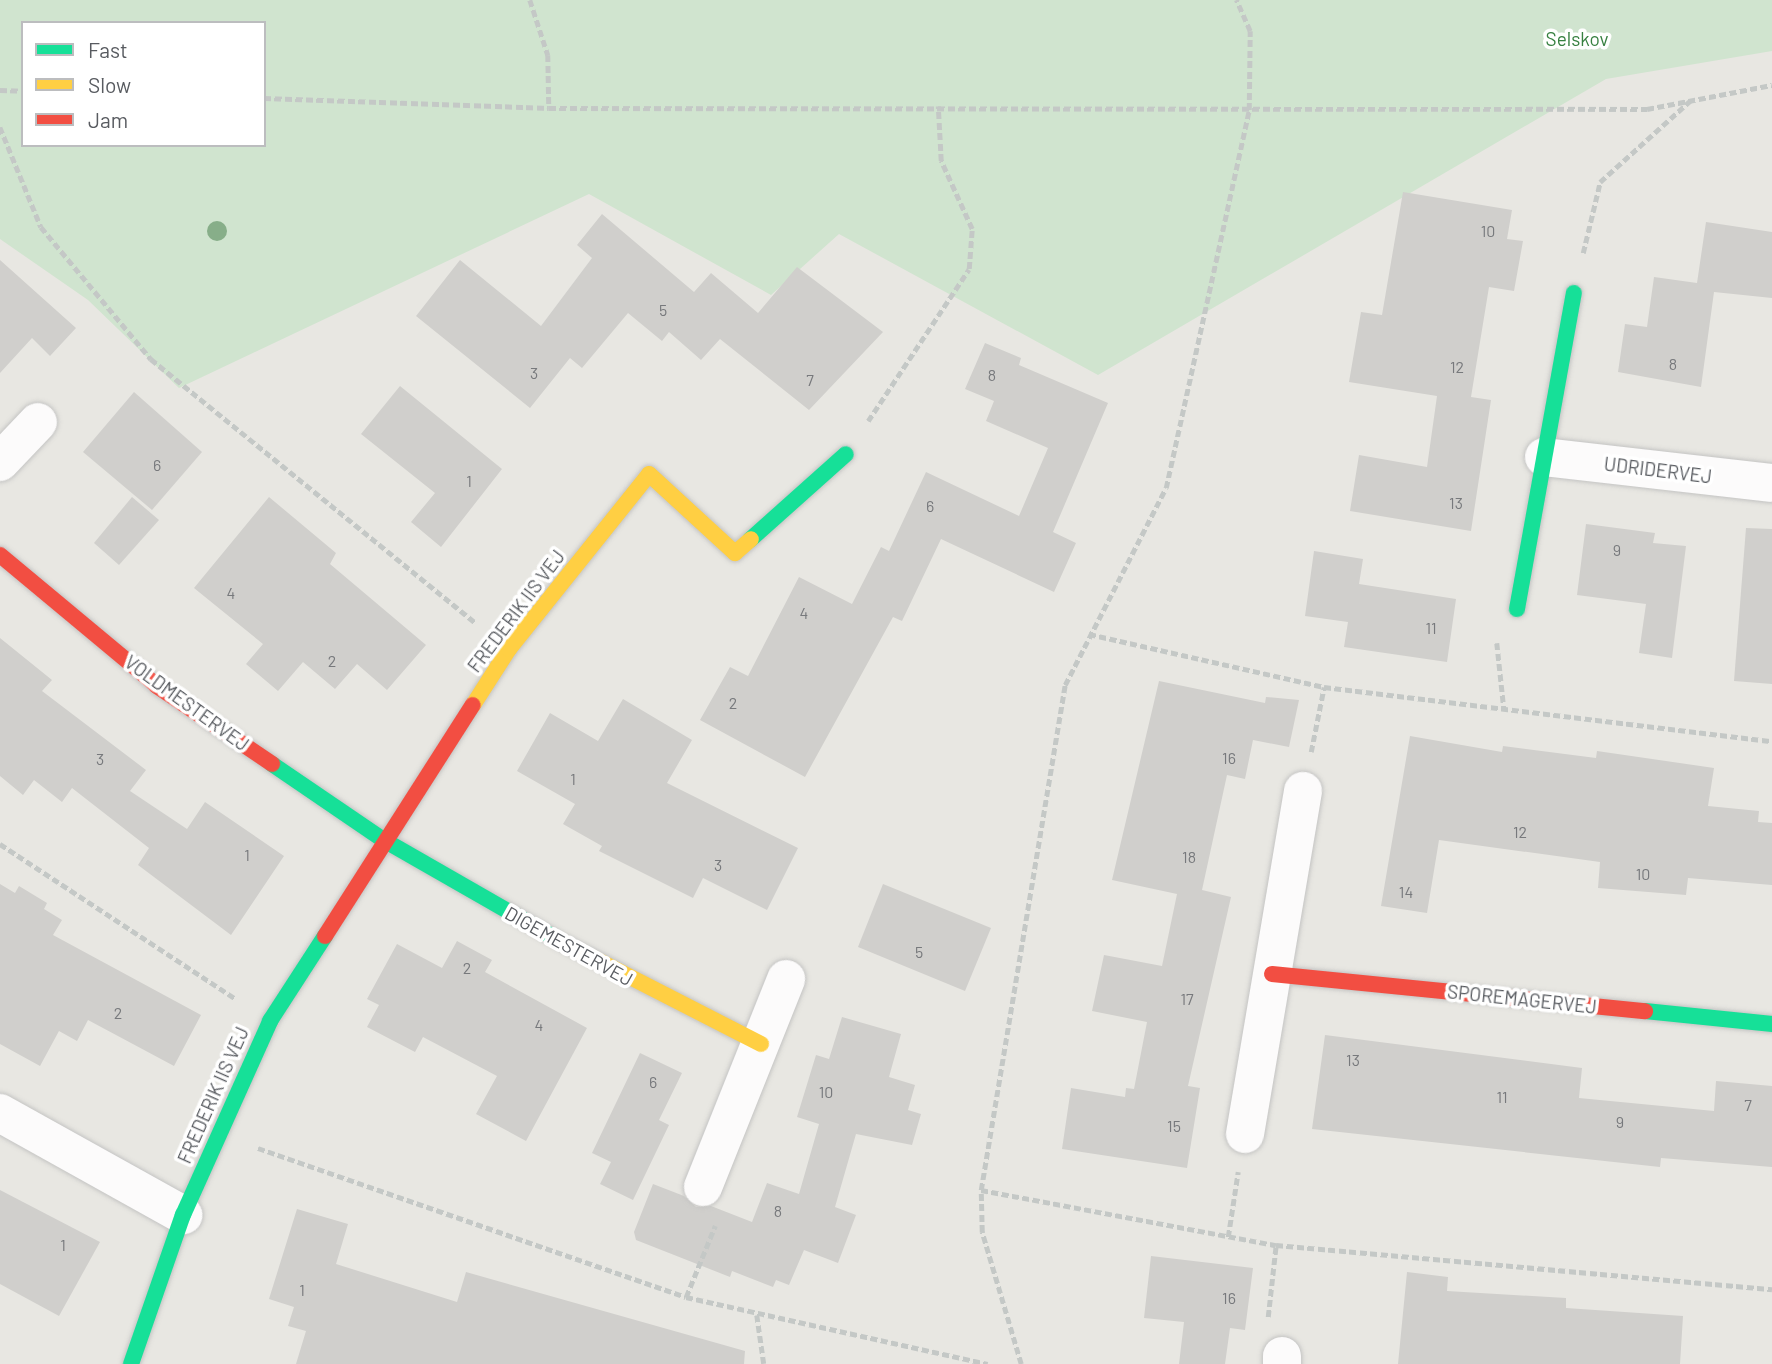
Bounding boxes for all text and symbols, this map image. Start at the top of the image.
legend [21,21,266,147]
park label: Selskov [1546,28,1608,50]
text: Fast [88,37,128,62]
text: Slow [88,72,131,97]
text: Jam [88,107,128,132]
house number: 10 [1481,221,1495,241]
house number: 5 [659,300,667,320]
house number: 8 [1669,354,1677,374]
house number: 12 [1450,357,1464,377]
house number: 3 [530,363,538,383]
house number: 8 [988,365,996,385]
house number: 7 [806,370,814,390]
street label: UDRIDERVEJ [1603,452,1713,488]
house number: 6 [153,455,161,475]
house number: 1 [466,471,472,491]
house number: 13 [1449,493,1463,513]
house number: 6 [926,496,934,516]
house number: 9 [1613,540,1621,560]
street label: FREDERIK IIS VEJ [463,545,569,677]
house number: 4 [227,583,235,603]
house number: 4 [800,603,808,623]
house number: 11 [1425,618,1437,638]
street label: VOLDMESTERVEJ [120,650,254,756]
house number: 2 [328,651,336,671]
house number: 2 [729,693,737,713]
house number: 16 [1222,748,1236,768]
house number: 3 [96,749,104,769]
house number: 1 [570,769,576,789]
house number: 12 [1513,822,1527,842]
house number: 1 [244,845,250,865]
house number: 18 [1182,847,1196,867]
house number: 3 [714,855,722,875]
house number: 10 [1636,864,1650,884]
house number: 14 [1399,882,1413,902]
street label: DIGEMESTERVEJ [501,901,637,991]
house number: 5 [915,942,923,962]
house number: 2 [463,958,471,978]
street label: SPOREMAGERVEJ [1446,980,1598,1018]
house number: 17 [1180,989,1194,1009]
house number: 2 [114,1003,122,1023]
house number: 4 [535,1015,543,1035]
street label: FREDERIK IIS VEJ [173,1023,253,1167]
house number: 13 [1346,1050,1360,1070]
house number: 6 [649,1072,657,1092]
house number: 10 [819,1082,833,1102]
house number: 11 [1496,1087,1508,1107]
house number: 7 [1744,1095,1752,1115]
house number: 9 [1616,1112,1624,1132]
house number: 15 [1167,1116,1181,1136]
house number: 8 [774,1201,782,1221]
house number: 1 [60,1235,66,1255]
house number: 1 [299,1280,305,1300]
house number: 16 [1222,1288,1236,1308]

